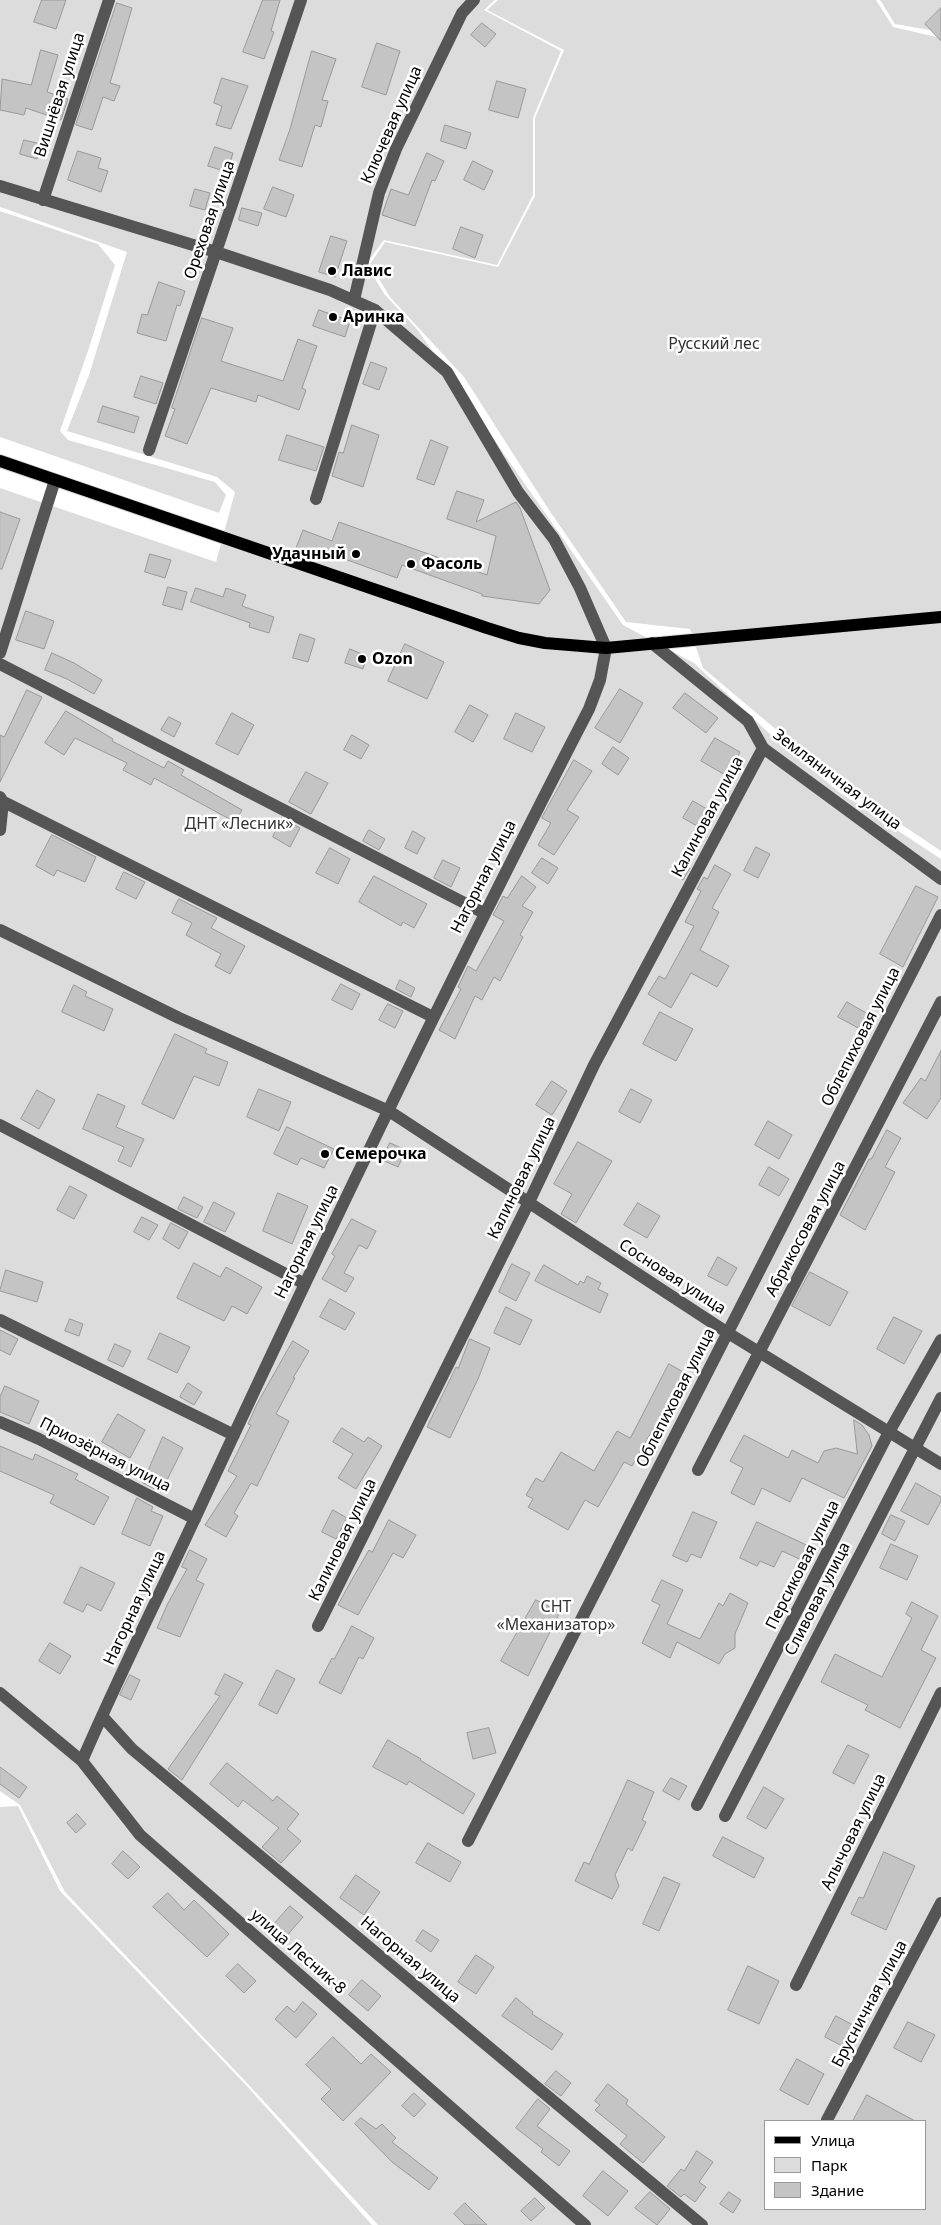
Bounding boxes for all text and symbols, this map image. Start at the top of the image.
street label: Вишнёвая улица [31,30,89,160]
street label: Ключевая улица [357,63,427,187]
street label: Ореховая улица [181,158,239,282]
place label: Лавис [342,261,392,281]
marker: Лавис [326,265,338,277]
place label: Аринка [343,307,405,327]
marker: Аринка [327,311,339,323]
park label: Русский лес [668,334,760,354]
place label: Удачный [272,544,346,564]
marker: Удачный [350,548,362,560]
place label: Фасоль [421,554,483,574]
marker: Фасоль [405,558,417,570]
place label: Ozon [372,649,413,669]
marker: Ozon [356,653,368,665]
street label: Земляничная улица [769,726,905,834]
street label: Калиновая улица [668,753,748,881]
park label: ДНТ «Лесник» [184,814,294,834]
street label: Нагорная улица [447,817,521,937]
street label: Облепиховая улица [818,964,904,1110]
street label: Калиновая улица [484,1114,560,1242]
place label: Семерочка [335,1144,427,1164]
marker: Семерочка [319,1148,331,1160]
street label: Абрикосовая улица [762,1158,850,1300]
street label: Нагорная улица [271,1182,343,1302]
street label: Сосновая улица [615,1235,729,1319]
street label: Облепиховая улица [633,1325,719,1471]
street label: Приозёрная улица [36,1414,174,1496]
street label: Калиновая улица [305,1476,381,1604]
street label: Персиковая улица [762,1497,844,1633]
street label: Сливовая улица [781,1539,855,1659]
street label: Нагорная улица [100,1548,170,1668]
park label: СНТ «Механизатор» [497,1597,615,1635]
street label: Алычовая улица [817,1771,891,1893]
street label: улица Лесник-8 [246,1905,350,1999]
street label: Нагорная улица [356,1913,464,2007]
street label: Брусничная улица [828,1937,912,2071]
legend [764,2120,926,2210]
text: Улица [811,2130,855,2150]
text: Парк [811,2155,847,2175]
text: Здание [811,2180,864,2200]

